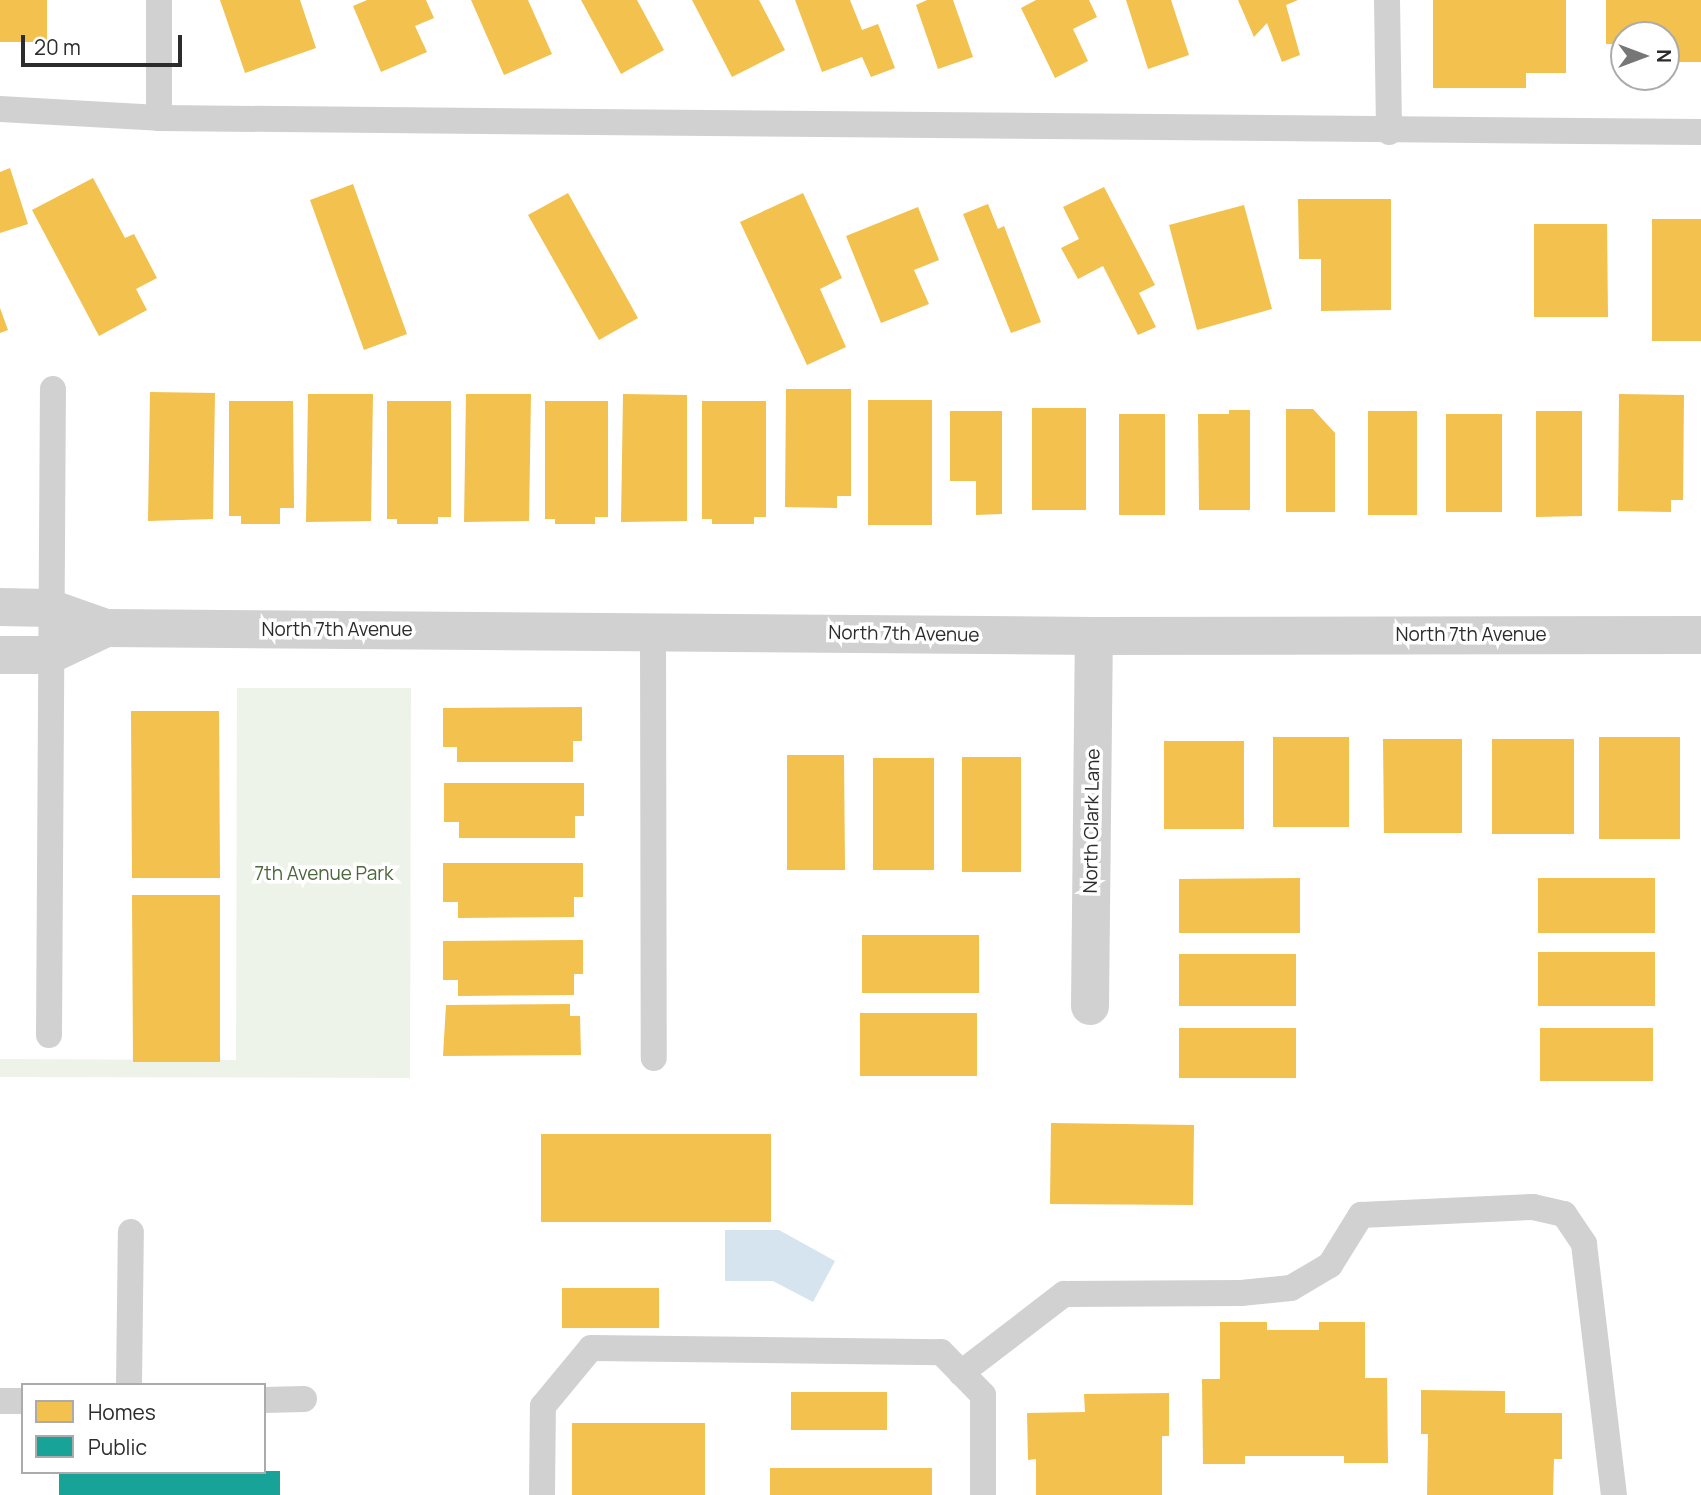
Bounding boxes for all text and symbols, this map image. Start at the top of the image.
scale bar [24,21,186,65]
north arrow [1610,21,1680,91]
text: 20 m [34,33,81,61]
text: N [1651,49,1677,63]
street label: North 7th Avenue [261,619,413,641]
street label: North 7th Avenue [828,621,980,647]
street label: North 7th Avenue [1395,624,1547,646]
street label: North Clark Lane [1079,748,1105,894]
park label: 7th Avenue Park [255,863,393,885]
legend [21,1383,266,1474]
text: Homes [88,1398,156,1426]
text: Public [88,1433,147,1461]

